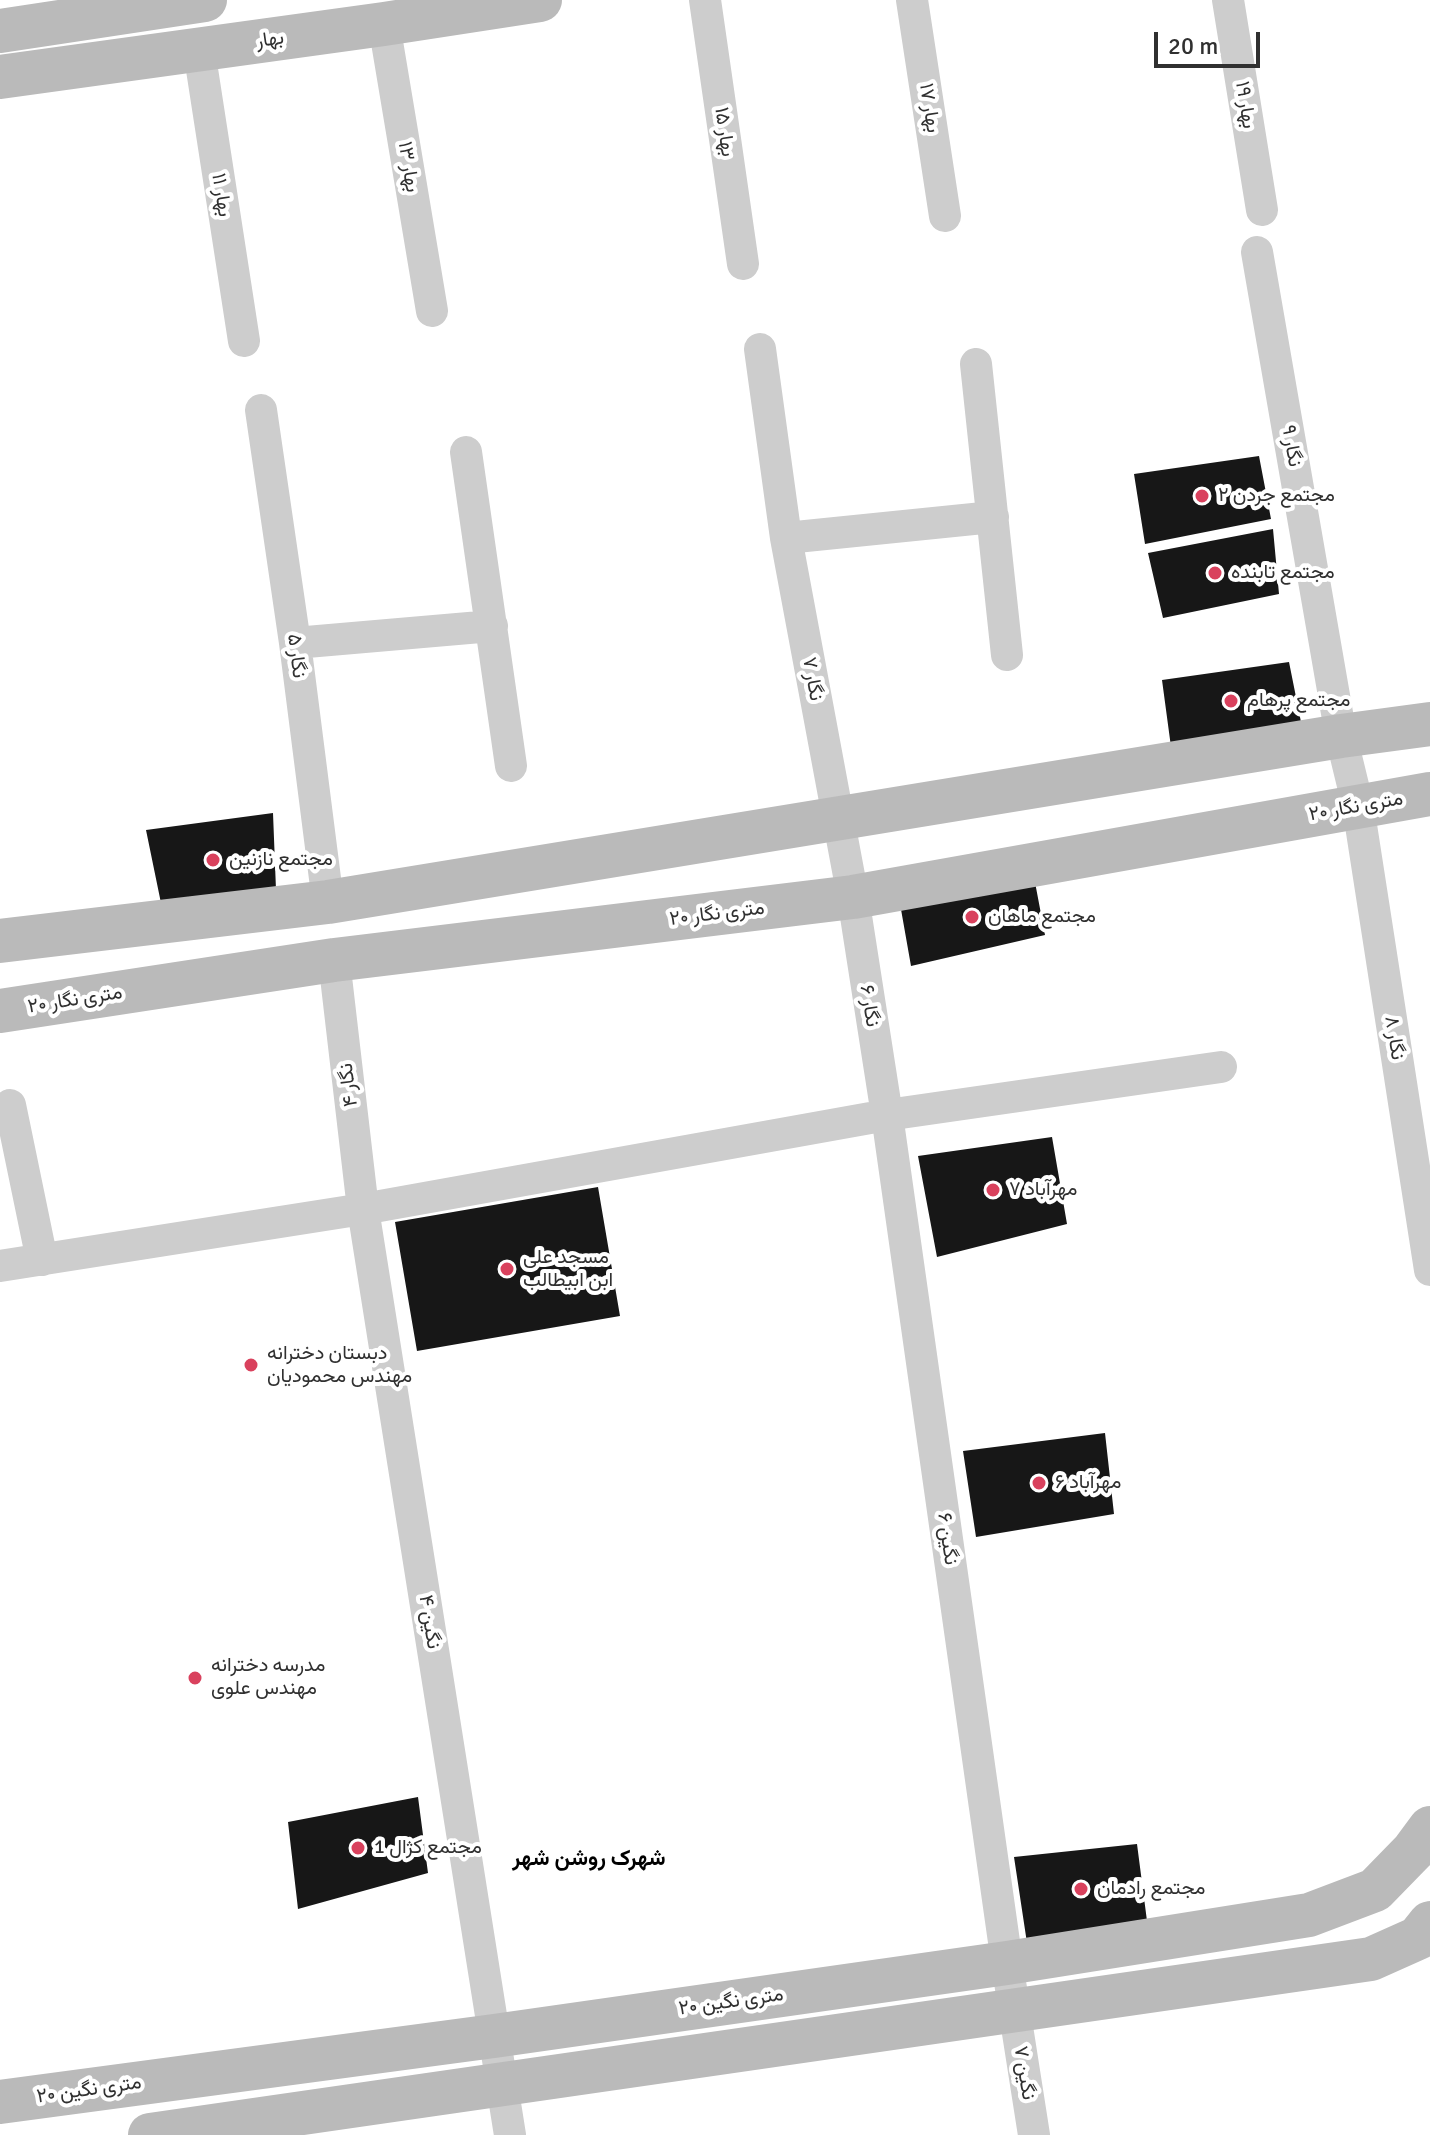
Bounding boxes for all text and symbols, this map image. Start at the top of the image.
scale bar [1158,16,1264,66]
street label: بهار [254,26,286,54]
text: 20 m [1168,31,1218,61]
street label: بهار ۱۹ [1229,80,1261,130]
street label: بهار ۱۷ [913,81,945,135]
street label: بهار ۱۵ [709,106,739,158]
street label: بهار ۱۳ [392,140,424,194]
street label: بهار ۱۱ [206,171,236,219]
street label: نگار ۹ [1276,423,1306,469]
place label: مجتمع جردن ۲ [1218,484,1335,508]
marker: مجتمع جردن ۲ [1193,487,1211,505]
place label: مجتمع تابنده [1231,561,1335,585]
marker: مجتمع تابنده [1206,564,1224,582]
street label: نگار ۵ [281,633,311,679]
street label: نگار ۷ [796,655,828,703]
place label: مجتمع پرهام [1247,689,1350,713]
marker: مجتمع پرهام [1222,692,1240,710]
street label: ۲۰ متری نگار [1307,787,1405,827]
place label: مجتمع نازنین [229,848,333,872]
marker: مجتمع نازنین [204,851,222,869]
street label: ۲۰ متری نگار [668,896,766,932]
place label: مجتمع ماهان [988,905,1096,929]
marker: مجتمع ماهان [963,908,981,926]
street label: ۲۰ متری نگار [26,981,124,1019]
street label: نگار ۶ [854,983,884,1029]
street label: نگار ۸ [1379,1014,1409,1062]
street label: نگار ۴ [334,1062,364,1108]
place label: مهرآباد ۷ [1009,1178,1078,1202]
marker: مهرآباد ۷ [984,1181,1002,1199]
place label: مسجد علی ابن ابیطالب [523,1246,613,1293]
marker: مسجد علی ابن ابیطالب [498,1260,516,1278]
place label: دبستان دخترانه مهندس محمودیان [267,1342,412,1389]
marker: دبستان دخترانه مهندس محمودیان [242,1356,260,1374]
place label: مهرآباد ۶ [1055,1471,1121,1495]
marker: مهرآباد ۶ [1030,1474,1048,1492]
street label: نگین ۶ [931,1511,963,1567]
street label: نگین ۴ [413,1593,445,1651]
place label: مدرسه دخترانه مهندس علوی [211,1654,325,1701]
marker: مدرسه دخترانه مهندس علوی [186,1669,204,1687]
place label: مجتمع کژال 1 [374,1836,482,1860]
marker: مجتمع کژال 1 [349,1839,367,1857]
district label: شهرک روشن شهر [512,1846,666,1872]
place label: مجتمع رادمان [1097,1877,1205,1901]
marker: مجتمع رادمان [1072,1880,1090,1898]
street label: ۲۰ متری نگین [677,1983,785,2021]
street label: نگین ۷ [1008,2044,1040,2102]
street label: ۲۰ متری نگین [35,2071,143,2109]

